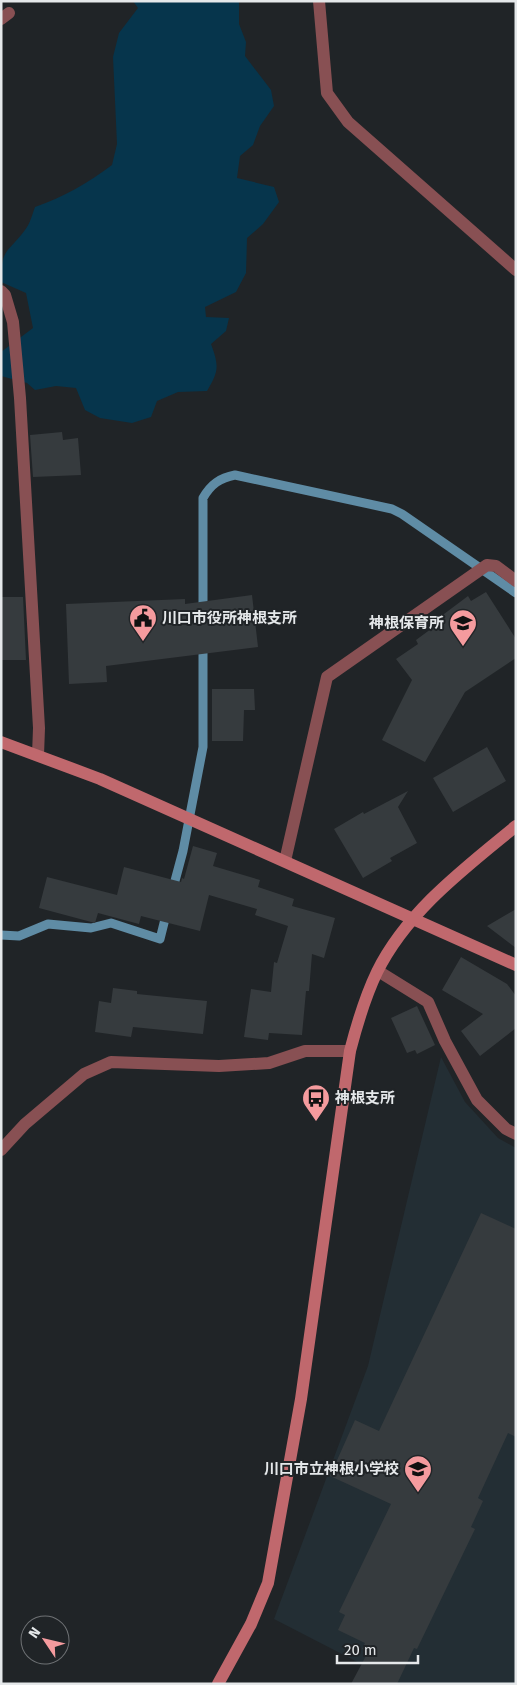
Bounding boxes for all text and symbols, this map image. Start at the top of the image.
public building icon: 川口市役所神根支所 [128,603,158,642]
school or university icon: 神根保育所 [448,608,478,647]
place label: 川口市役所神根支所 [162,609,297,627]
place label: 神根保育所 [368,614,444,632]
bus stop icon: 神根支所 [301,1083,331,1122]
place label: 神根支所 [334,1089,395,1107]
school or university icon: 川口市立神根小学校 [403,1454,433,1493]
place label: 川口市立神根小学校 [264,1460,399,1478]
north arrow [20,1615,70,1665]
text: N [25,1624,44,1642]
scale bar [337,1632,418,1664]
text: 20 m [344,1641,377,1659]

